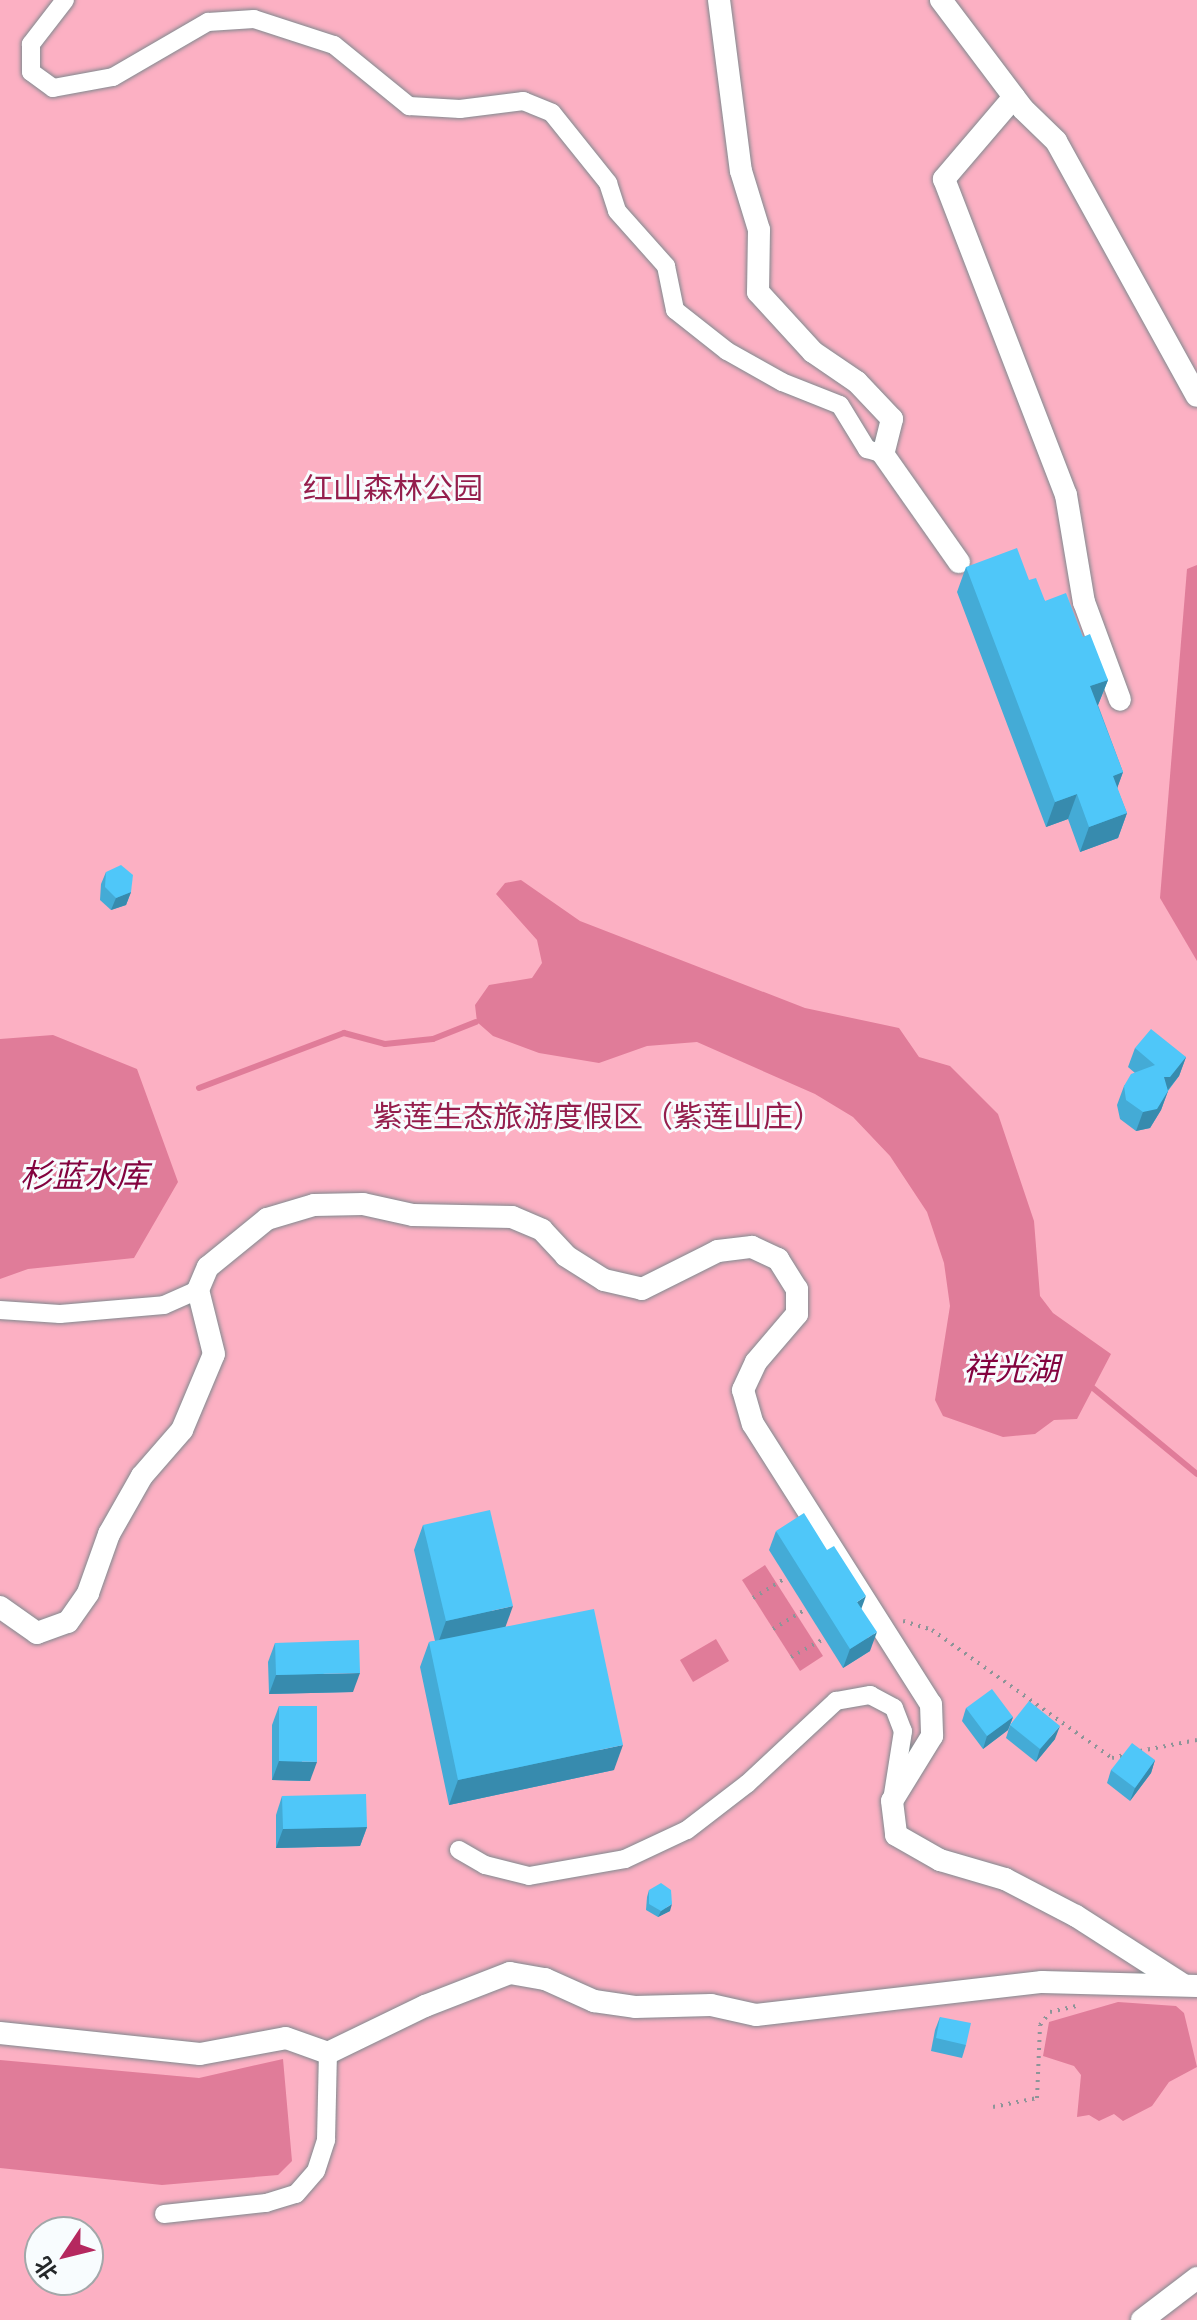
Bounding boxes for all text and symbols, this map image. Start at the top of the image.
park label: 红山森林公园 [303,470,483,506]
park label: 紫莲生态旅游度假区（紫莲山庄） [373,1098,823,1134]
water label: 杉蓝水库 [20,1156,148,1194]
water label: 祥光湖 [963,1349,1059,1387]
north arrow [24,2216,104,2296]
text: 北 [26,2250,66,2287]

